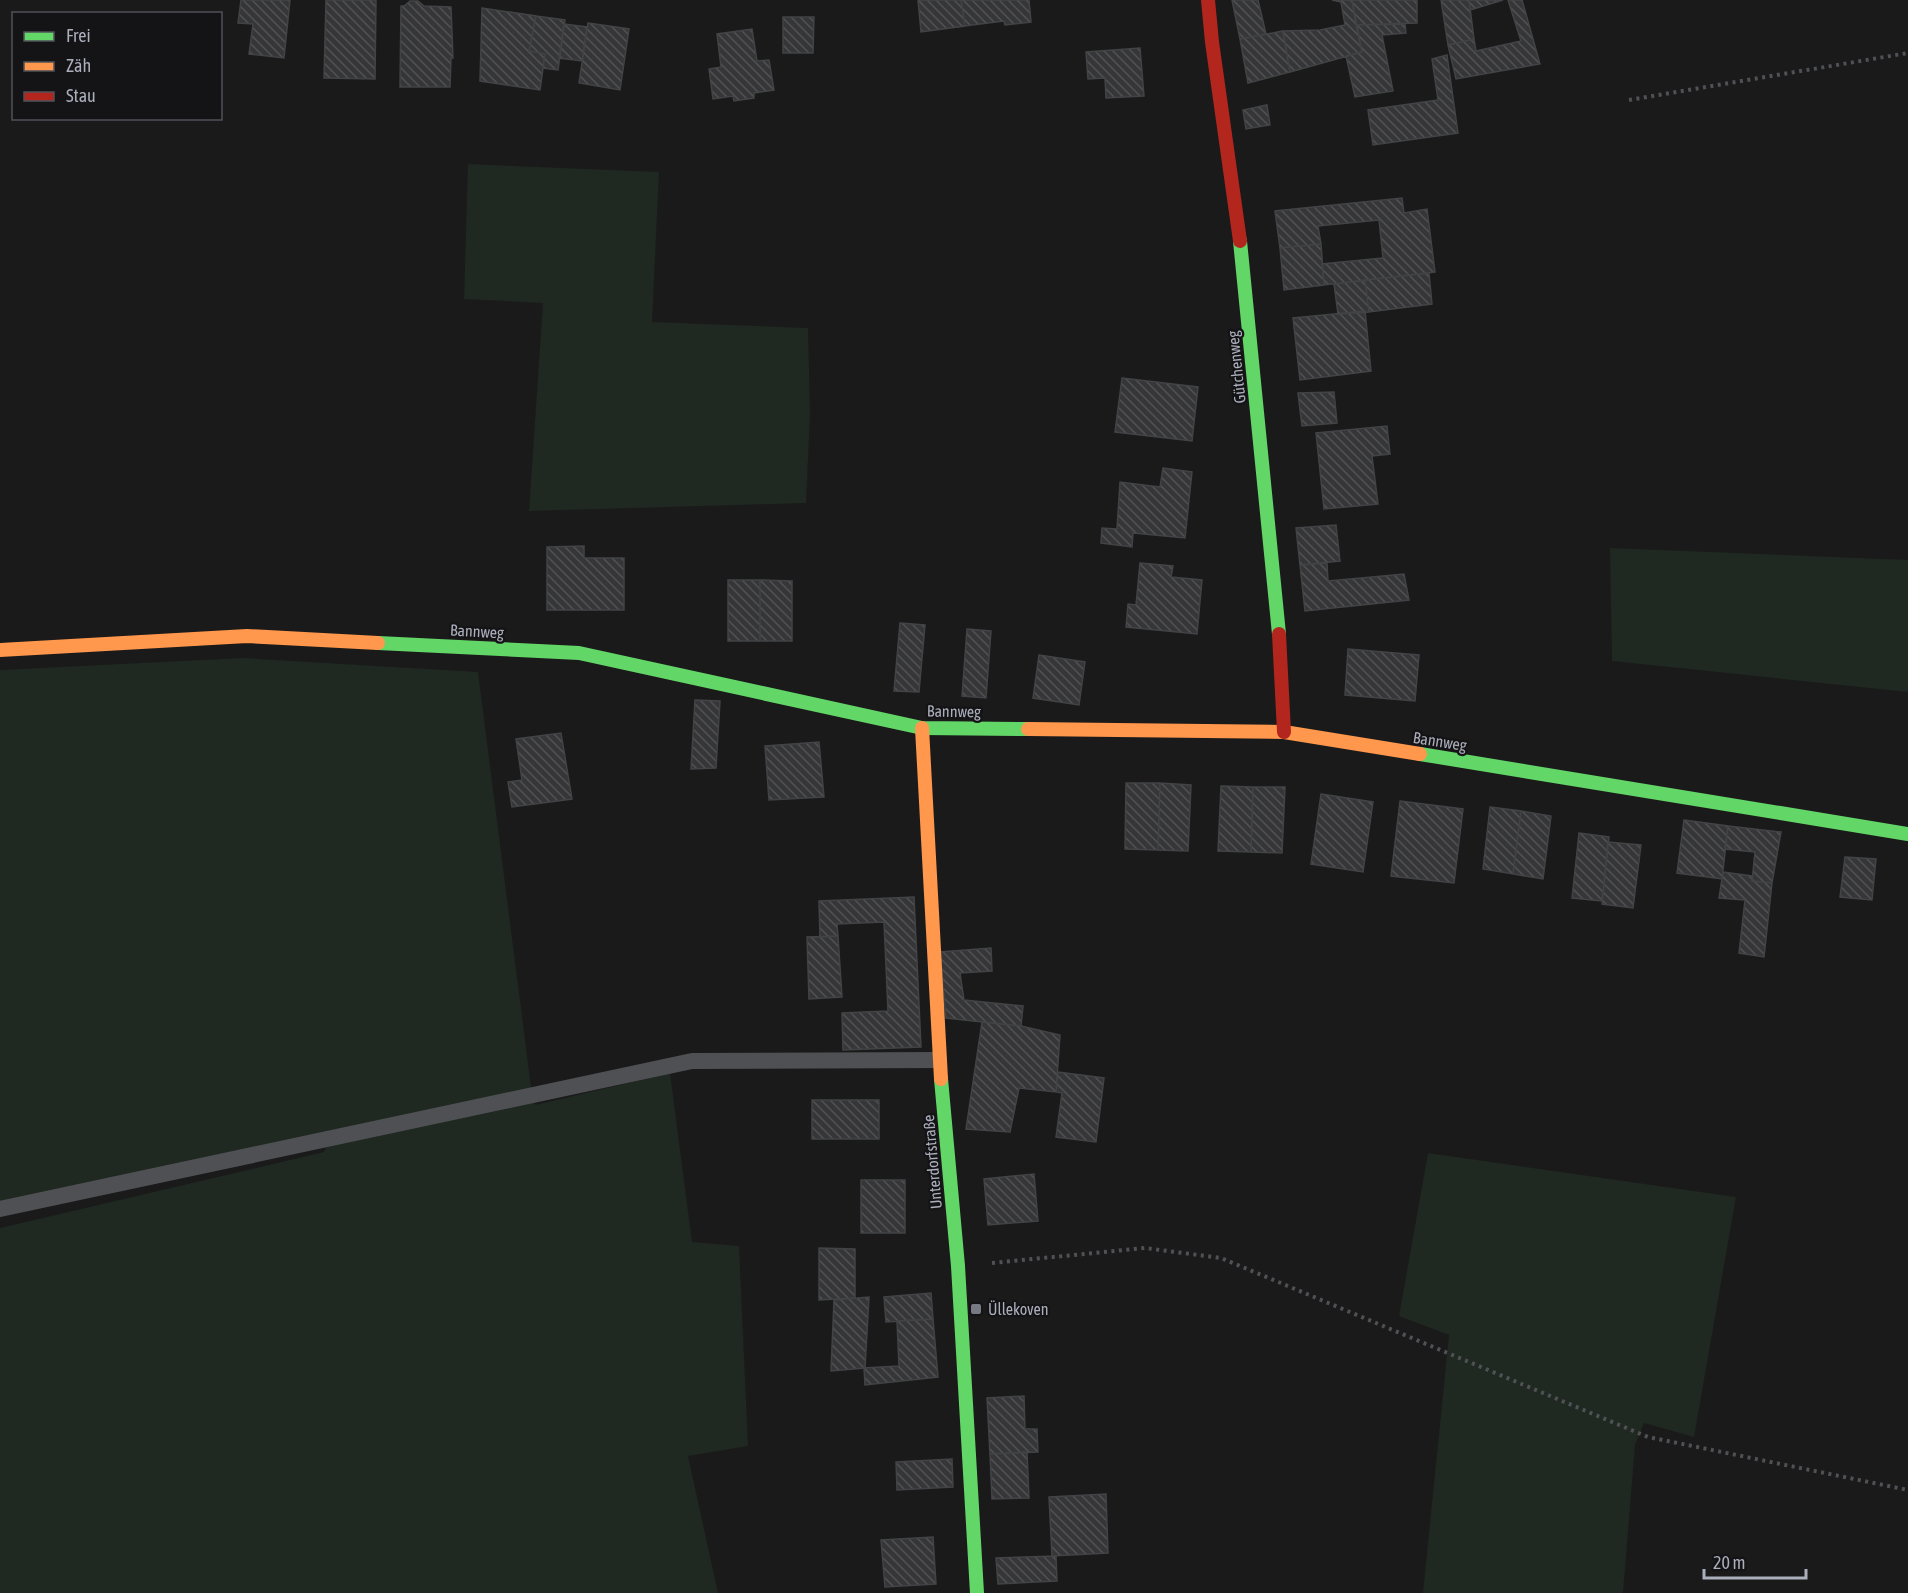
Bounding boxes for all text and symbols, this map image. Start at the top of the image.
legend [12,12,222,120]
text: Frei [66,25,91,46]
text: Zäh [66,55,91,76]
text: Stau [66,85,96,106]
street label: Gütchenweg [1223,330,1250,404]
street label: Bannweg [449,621,505,642]
street label: Bannweg [927,702,981,721]
street label: Bannweg [1412,728,1468,755]
street label: Unterdorfstraße [919,1114,945,1210]
place label: Üllekoven [988,1300,1049,1318]
marker: Üllekoven [969,1302,983,1316]
scale bar [1704,1542,1806,1580]
text: 20 m [1713,1552,1745,1573]

